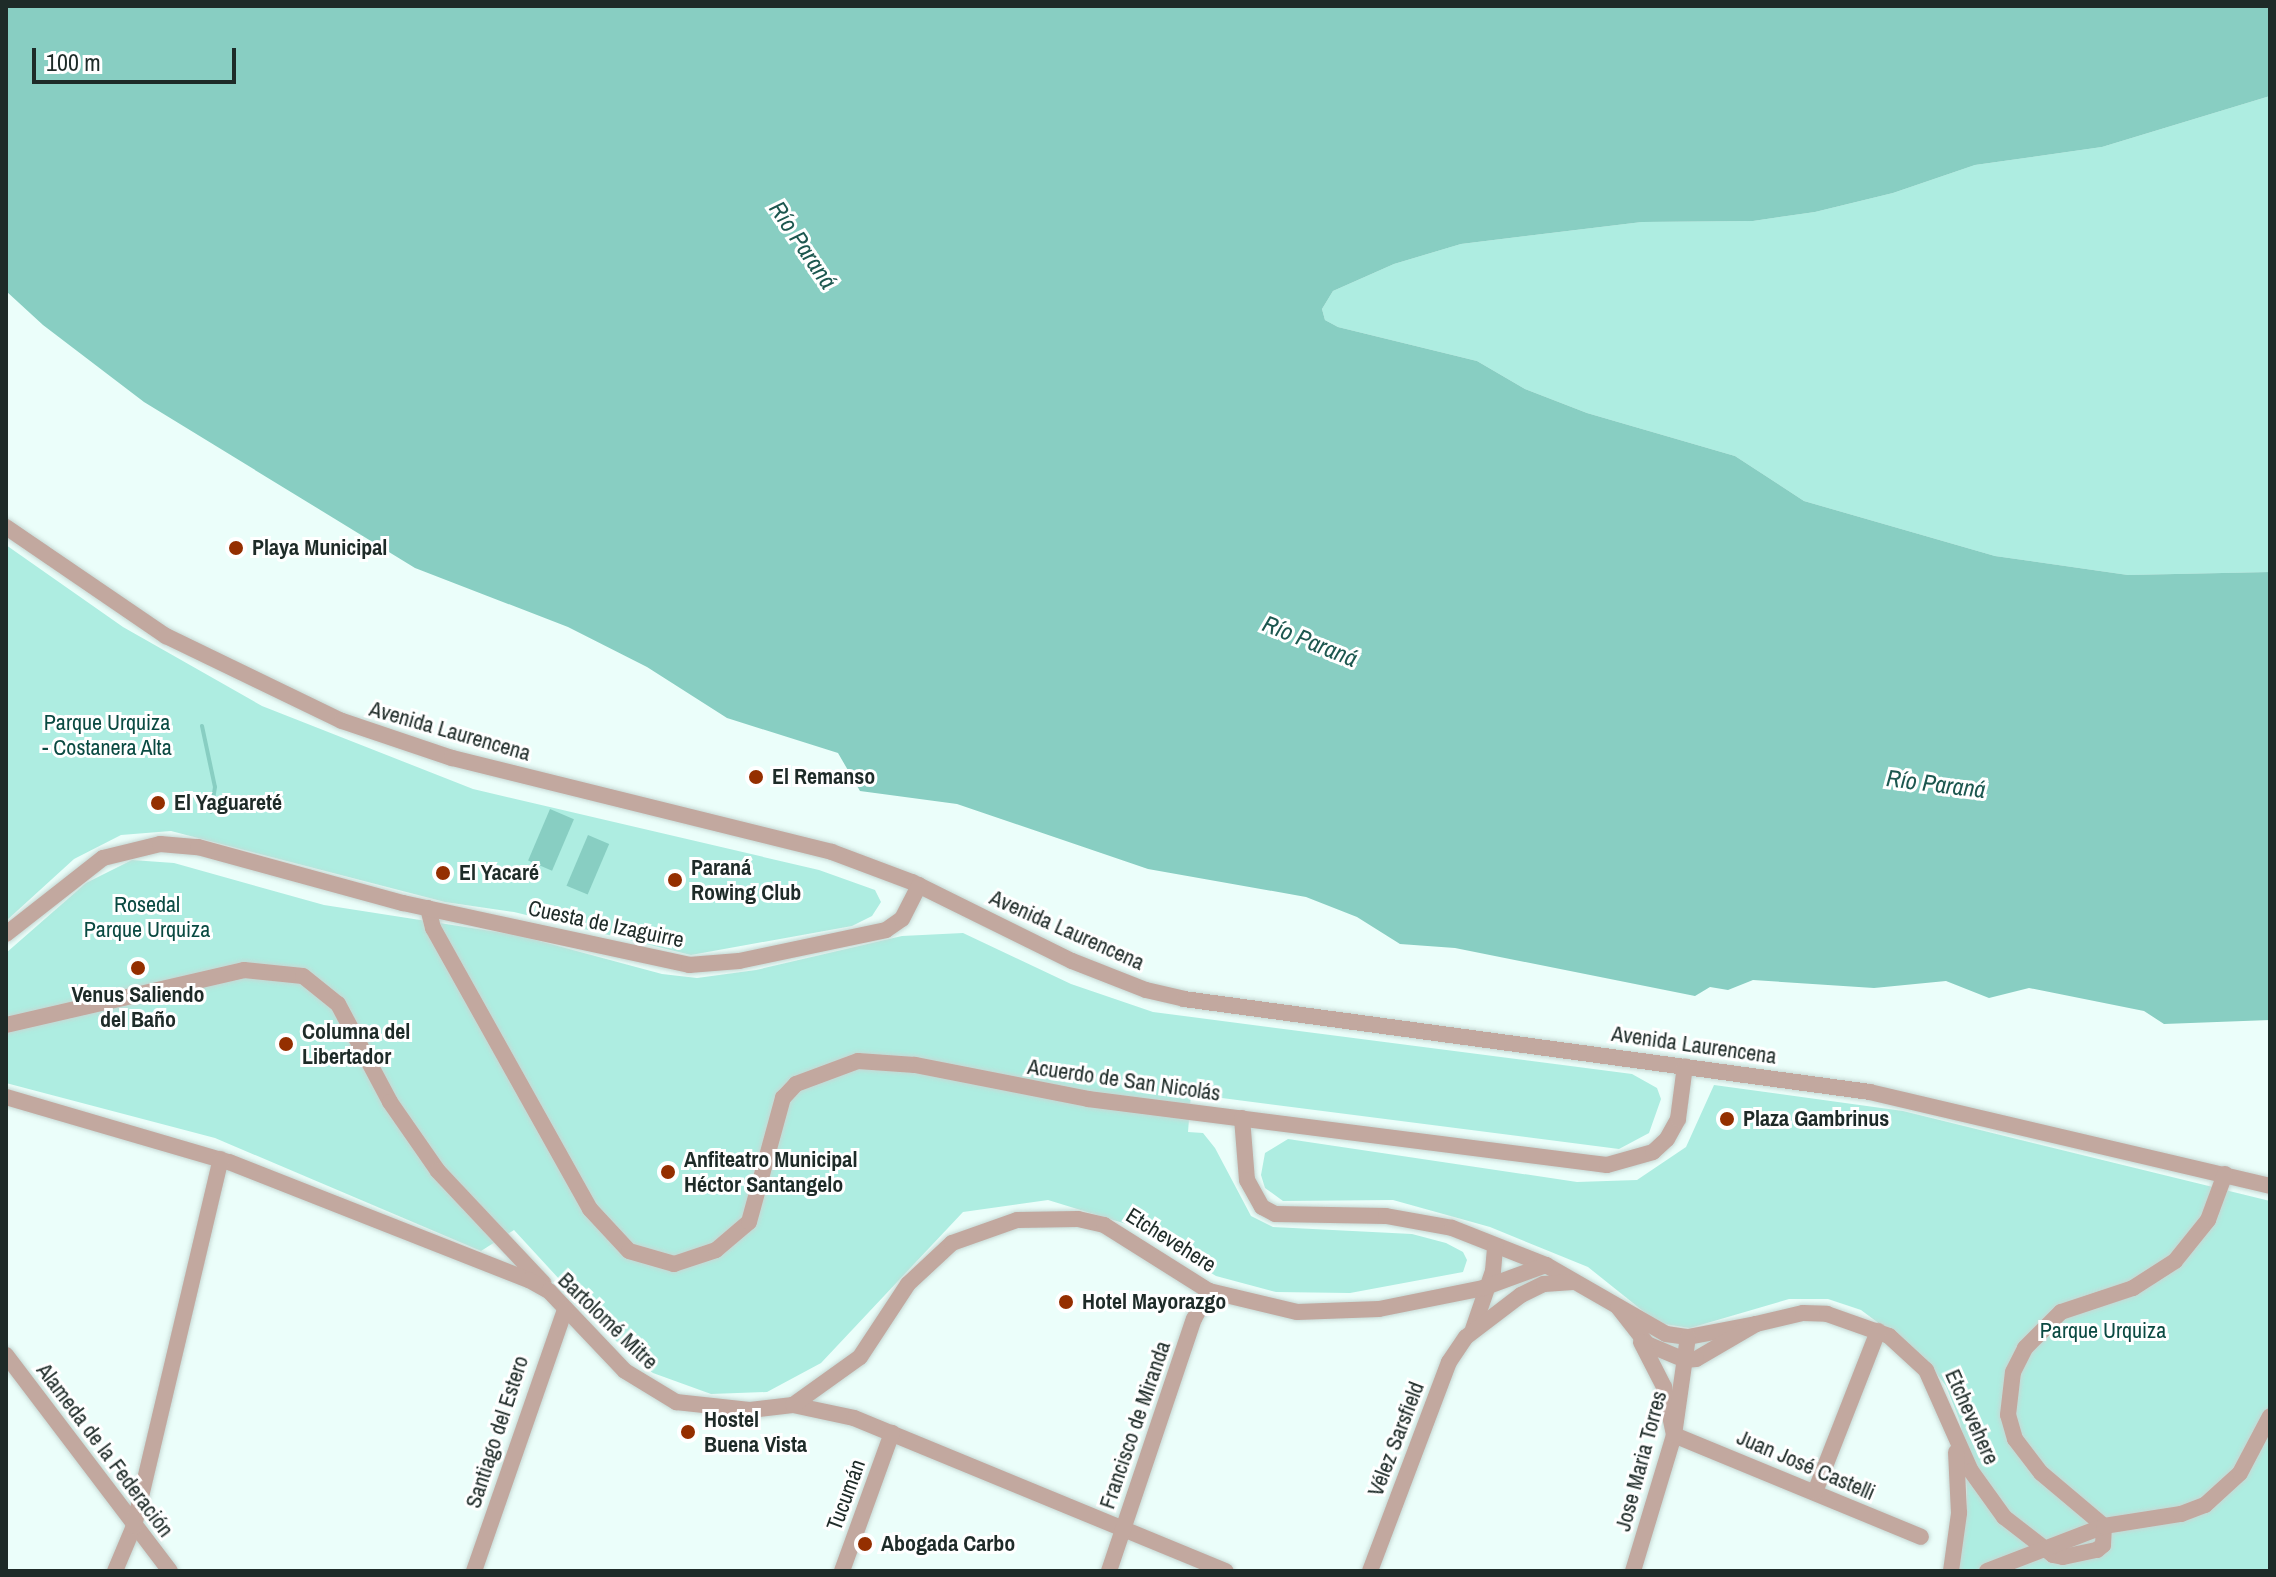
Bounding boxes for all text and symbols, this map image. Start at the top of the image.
scale bar [36,32,240,82]
text: 100 m [46,46,101,78]
water label: Río Paraná [763,196,843,294]
place label: Playa Municipal [252,535,387,561]
marker: Playa Municipal [227,539,245,557]
water label: Río Paraná [1258,609,1362,673]
street label: Avenida Laurencena [366,695,534,767]
park label: Parque Urquiza - Costanera Alta [42,709,172,760]
place label: El Remanso [772,764,875,790]
water label: Río Paraná [1885,764,1987,804]
marker: El Remanso [747,768,765,786]
place label: El Yaguareté [174,790,282,816]
marker: El Yaguareté [149,794,167,812]
place label: Paraná Rowing Club [691,854,801,906]
place label: El Yacaré [459,860,539,886]
marker: El Yacaré [434,864,452,882]
marker: Paraná Rowing Club [666,871,684,889]
street label: Avenida Laurencena [986,884,1148,976]
park label: Rosedal Parque Urquiza [84,891,210,942]
street label: Cuesta de Izaguirre [526,895,686,953]
marker: Venus Saliendo del Baño [129,959,147,977]
place label: Venus Saliendo del Baño [71,981,205,1032]
place label: Columna del Libertador [302,1018,410,1070]
street label: Avenida Laurencena [1610,1020,1778,1070]
marker: Columna del Libertador [277,1035,295,1053]
street label: Acuerdo de San Nicolás [1026,1053,1222,1107]
place label: Plaza Gambrinus [1743,1106,1889,1132]
marker: Plaza Gambrinus [1718,1110,1736,1128]
place label: Anfiteatro Municipal Héctor Santangelo [684,1146,857,1198]
marker: Anfiteatro Municipal Héctor Santangelo [659,1163,677,1181]
street label: Etchevehere [1121,1202,1221,1278]
street label: Bartolomé Mitre [553,1267,663,1375]
place label: Hotel Mayorazgo [1082,1289,1226,1315]
marker: Hotel Mayorazgo [1057,1293,1075,1311]
park label: Parque Urquiza [2040,1318,2166,1344]
street label: Francisco de Miranda [1094,1338,1176,1512]
street label: Santiago del Estero [460,1353,534,1511]
street label: Alameda de la Federación [31,1358,179,1542]
street label: Etchevehere [1939,1365,2005,1469]
street label: Vélez Sarsfield [1362,1378,1430,1500]
street label: Jose Maria Torres [1610,1388,1672,1534]
place label: Hostel Buena Vista [704,1406,807,1458]
marker: Hostel Buena Vista [679,1423,697,1441]
street label: Juan José Castelli [1733,1424,1879,1506]
street label: Tucumán [821,1456,871,1534]
place label: Abogada Carbo [881,1531,1015,1557]
marker: Abogada Carbo [856,1535,874,1553]

